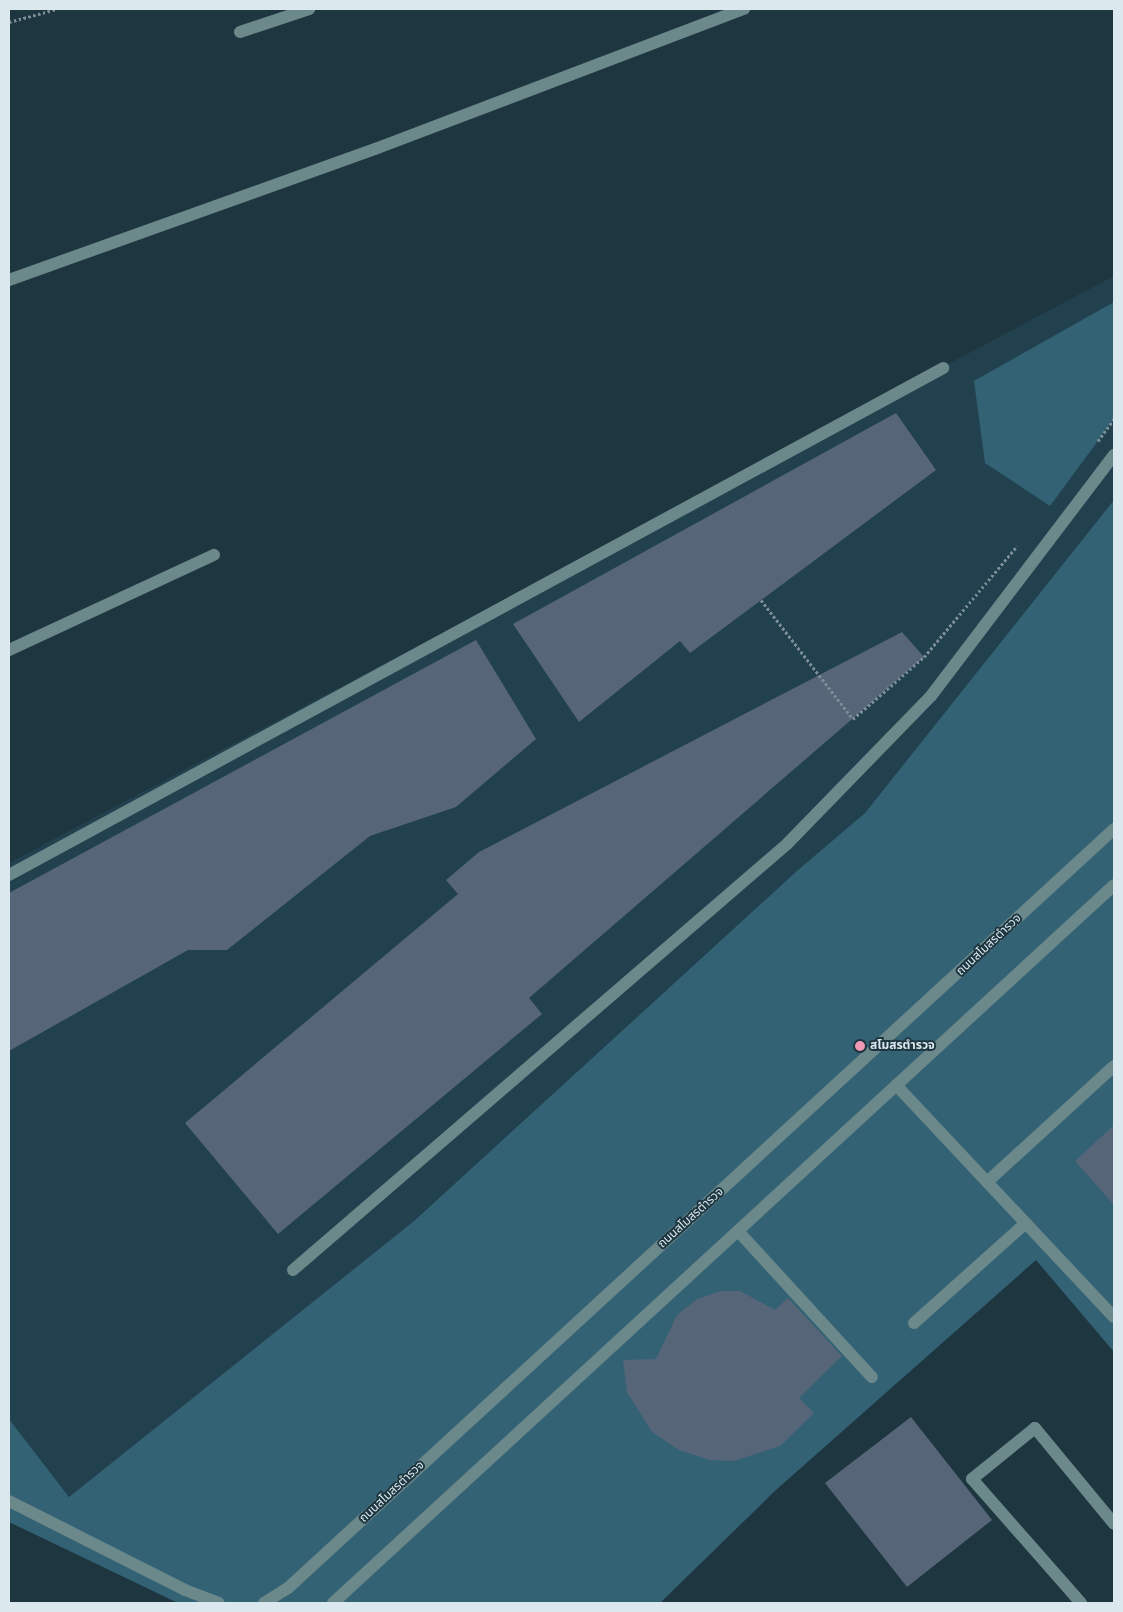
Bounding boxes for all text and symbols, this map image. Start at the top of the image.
street label: ถนนสโมสรตำรวจ [954,911,1024,979]
place label: สโมสรตำรวจ [870,1039,935,1053]
marker: สโมสรตำรวจ [854,1040,866,1052]
street label: ถนนสโมสรตำรวจ [655,1185,727,1251]
street label: ถนนสโมสรตำรวจ [357,1458,427,1526]

